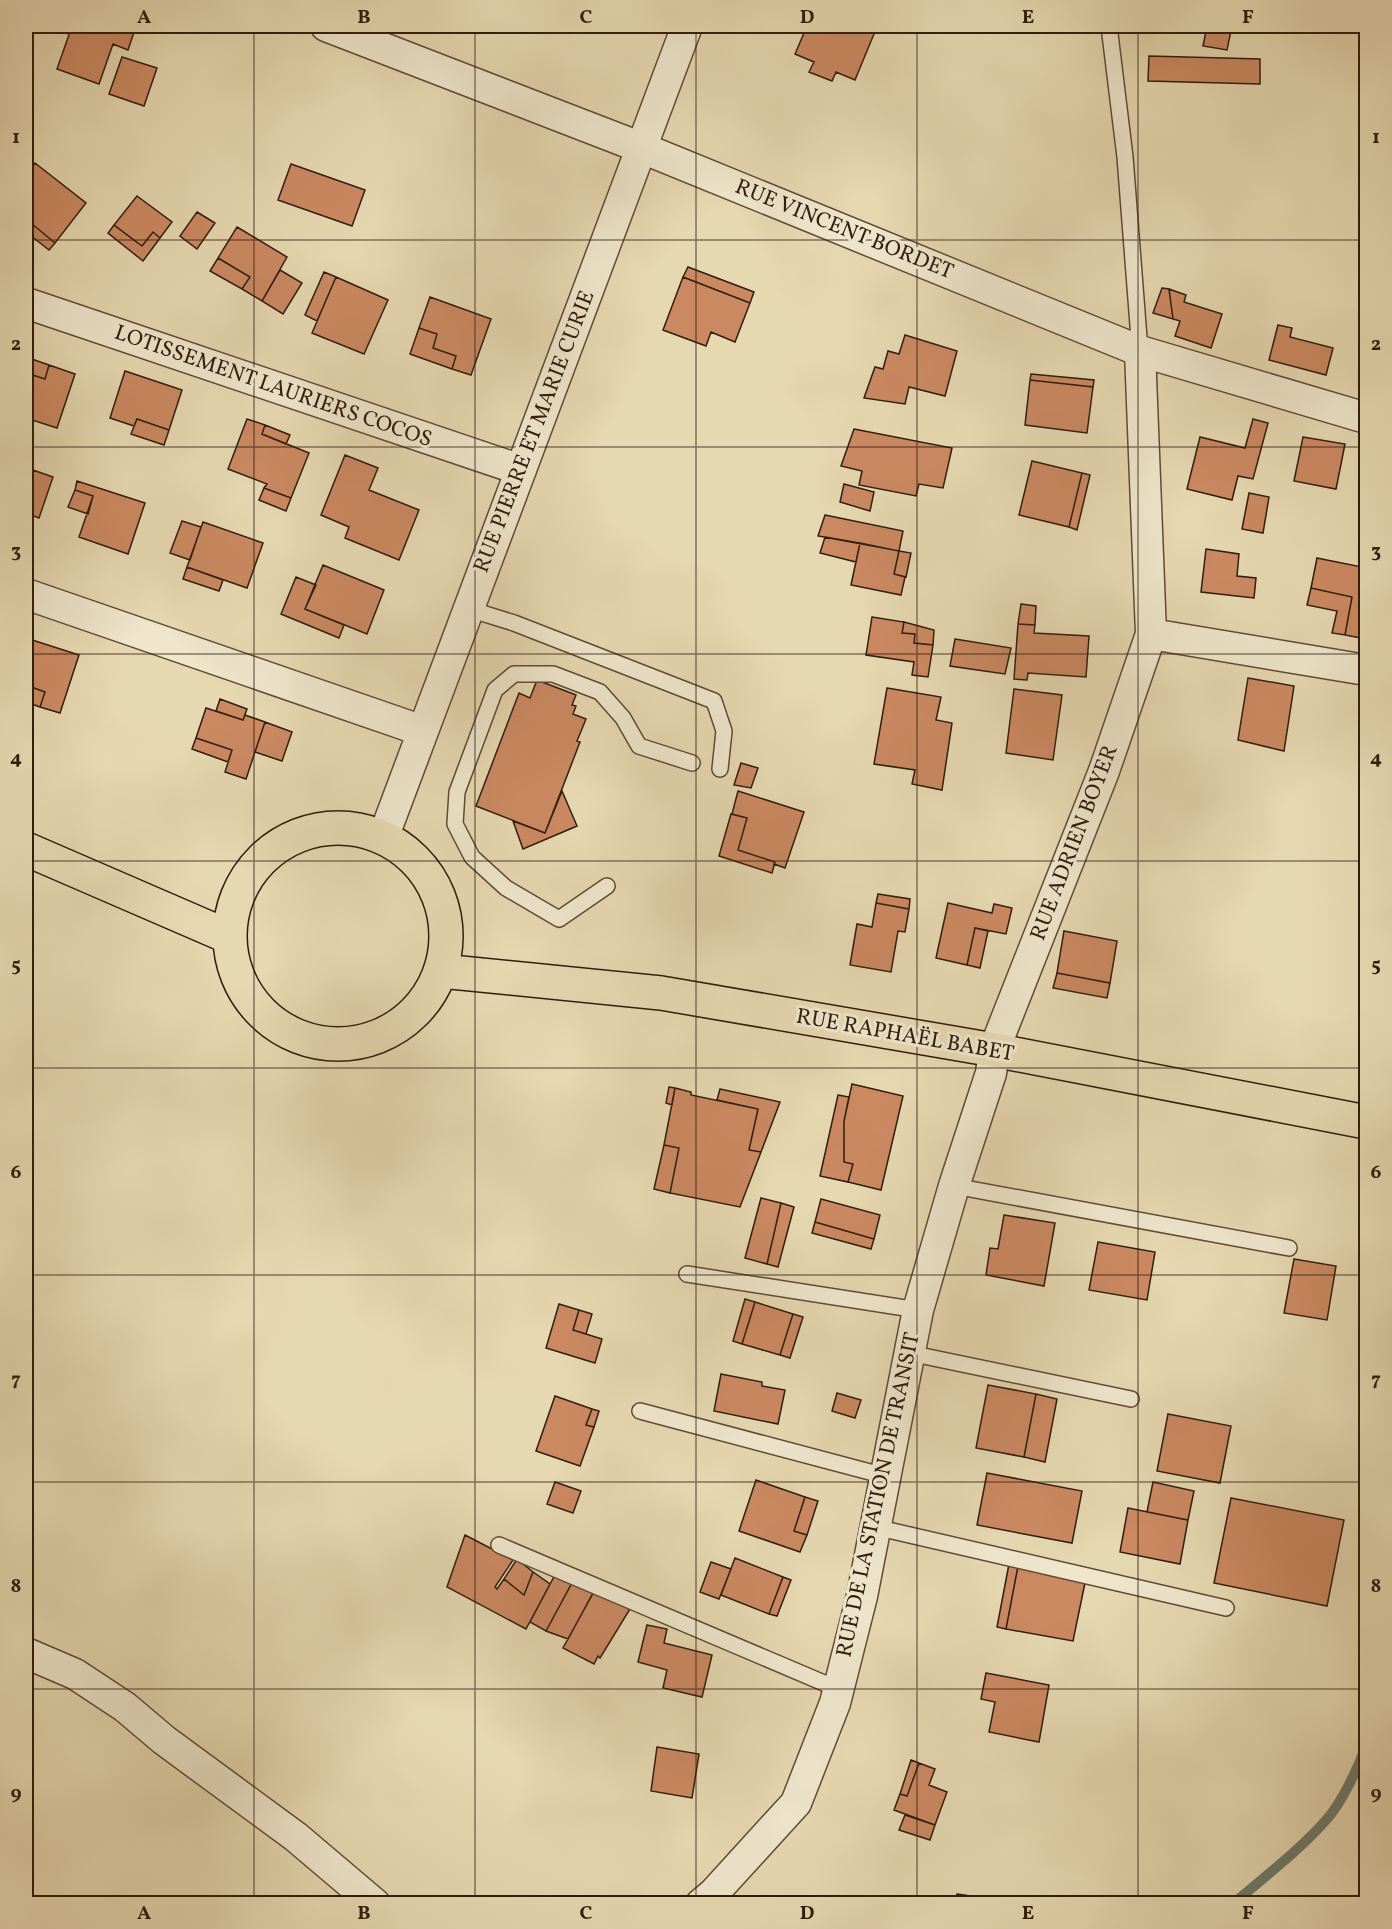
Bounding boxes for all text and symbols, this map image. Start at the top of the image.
text: A [137,4,151,32]
text: B [357,4,371,32]
text: C [580,4,593,32]
text: D [800,4,814,32]
text: E [1022,4,1034,32]
text: F [1242,4,1254,32]
text: 1 [12,124,20,152]
text: 1 [1372,124,1380,152]
street label: RUE VINCENT BORDET [730,172,958,288]
street label: RUE PIERRE ET MARIE CURIE [467,286,603,578]
street label: LOTISSEMENT LAURIERS COCOS [110,318,436,456]
text: 2 [11,331,21,359]
text: 2 [1371,331,1381,359]
text: 3 [11,538,21,566]
text: 3 [1371,538,1381,566]
street label: RUE ADRIEN BOYER [1023,741,1127,945]
text: 4 [10,745,22,773]
text: 4 [1370,745,1382,773]
text: 5 [11,952,21,980]
text: 5 [1371,952,1381,980]
street label: RUE RAPHAËL BABET [794,1002,1017,1070]
text: 6 [11,1159,22,1187]
text: 6 [1371,1159,1382,1187]
street label: RUE DE LA STATION DE TRANSIT [829,1330,929,1660]
text: 7 [11,1366,21,1394]
text: 7 [1371,1366,1381,1394]
text: 8 [11,1573,21,1601]
text: 8 [1371,1573,1381,1601]
text: 9 [10,1780,22,1808]
text: 9 [1370,1780,1382,1808]
text: A [137,1900,151,1928]
text: B [357,1900,371,1928]
text: C [580,1900,593,1928]
text: D [800,1900,814,1928]
text: E [1022,1900,1034,1928]
text: F [1242,1900,1254,1928]

